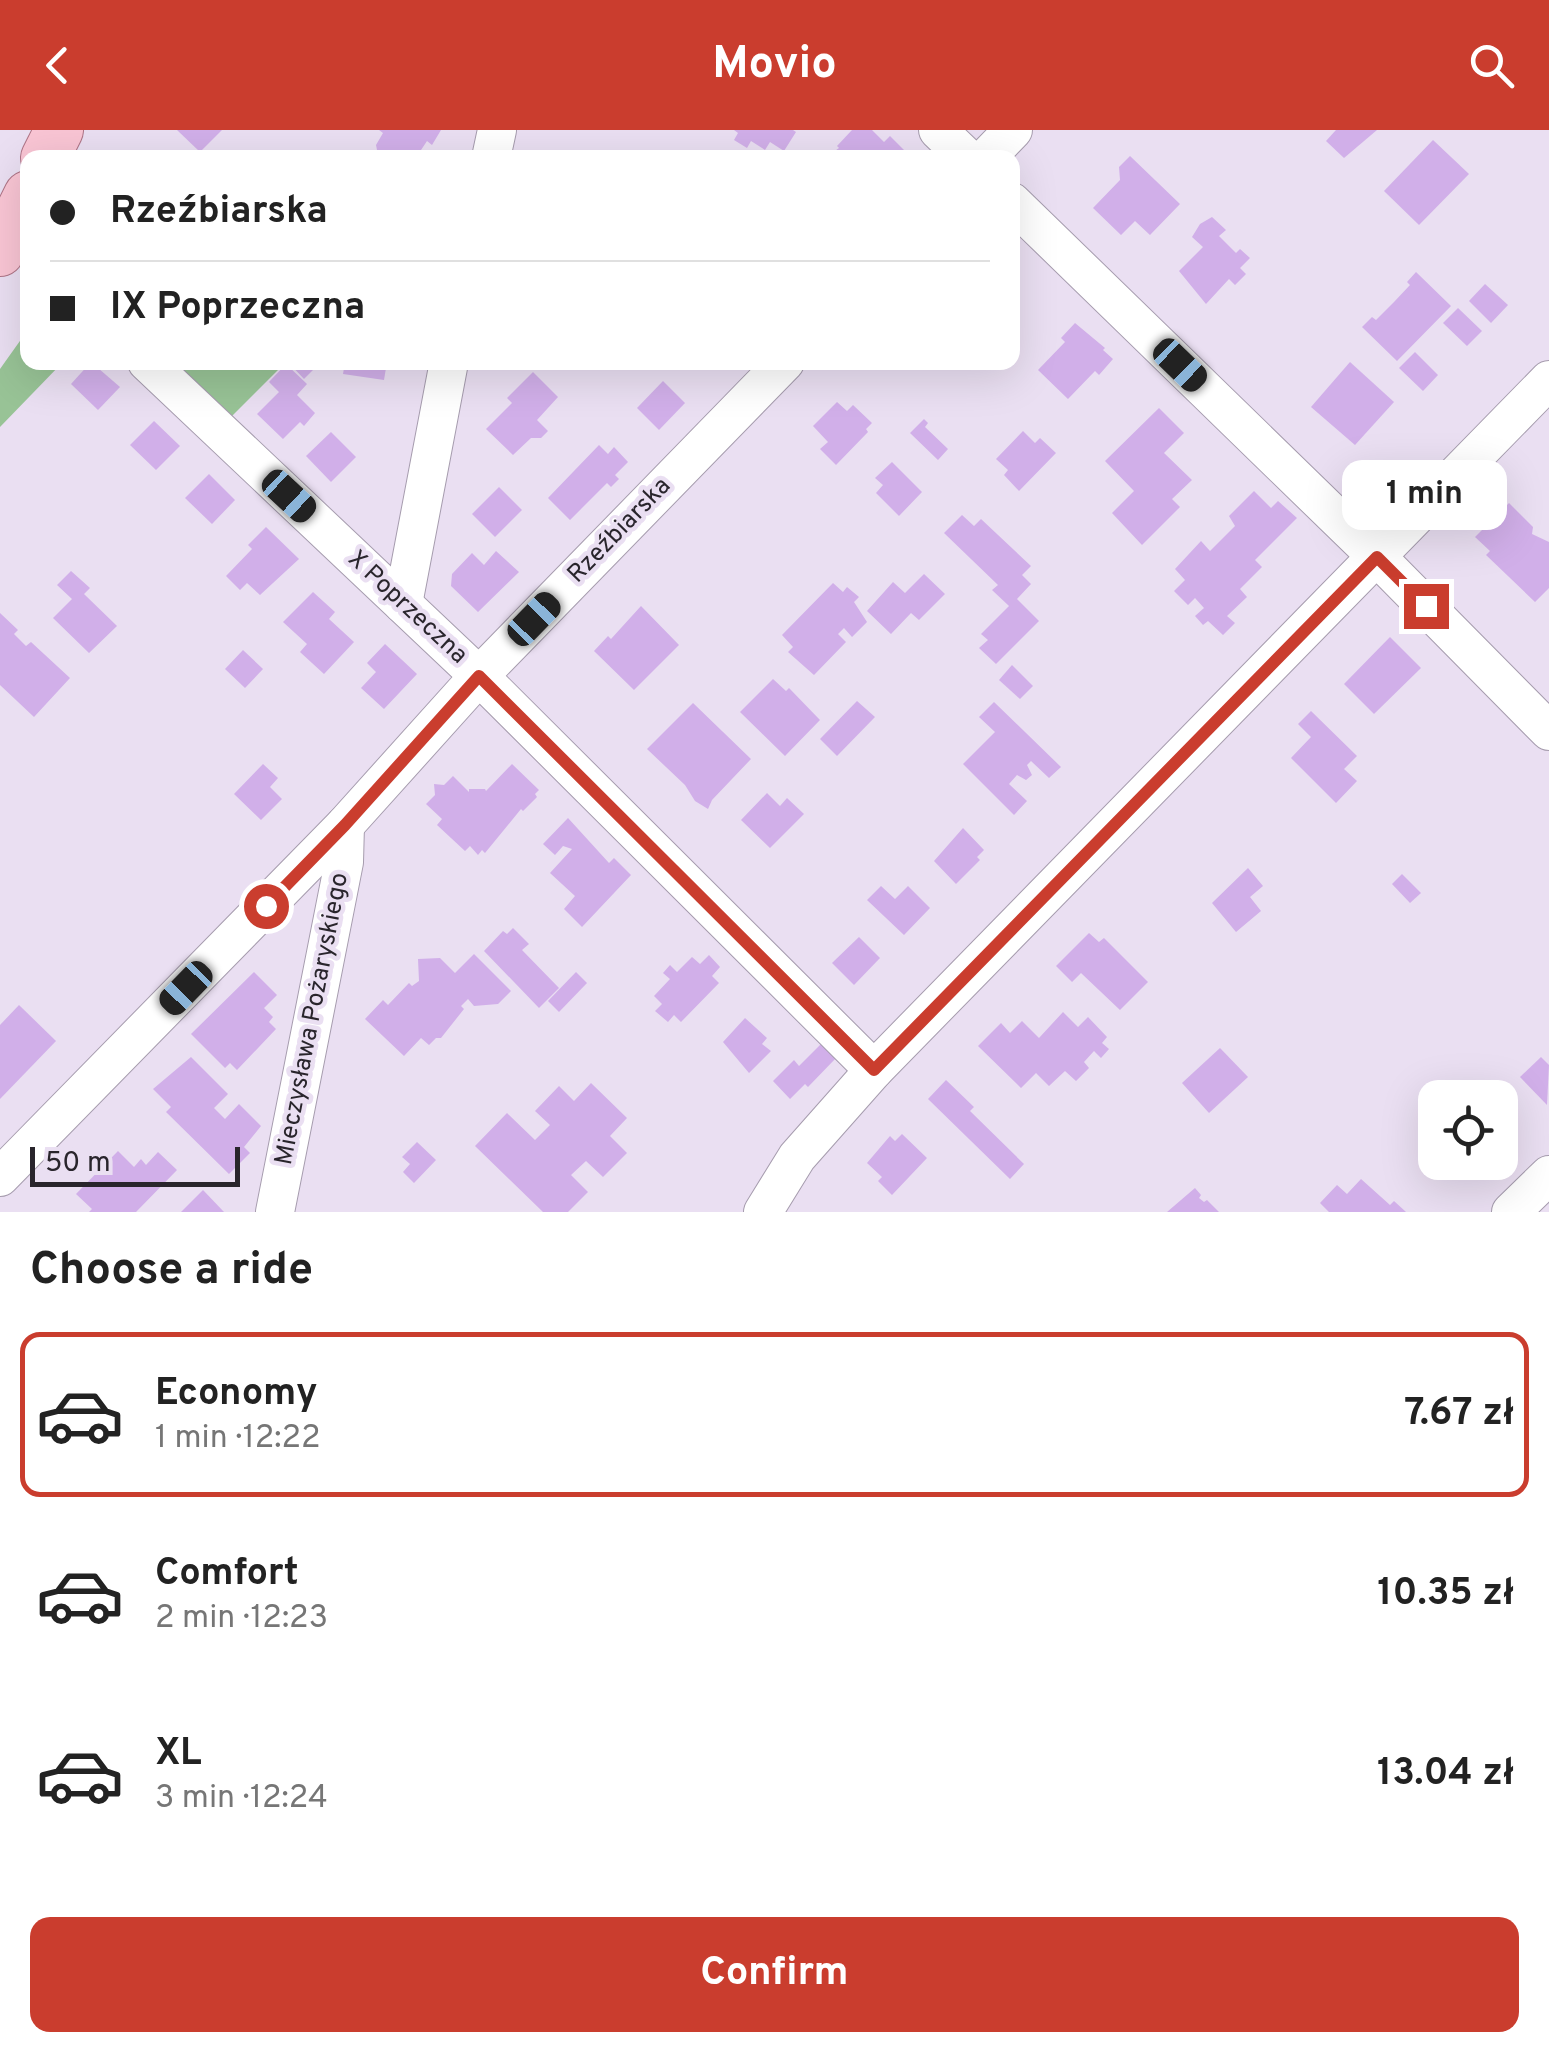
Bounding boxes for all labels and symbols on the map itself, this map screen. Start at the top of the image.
car [1148,333,1212,397]
callout: 1 min [1344,461,1508,531]
car [257,465,321,527]
street label: Rzeźbiarska [562,471,678,591]
street label: X Poprzeczna [340,544,474,672]
route end [1404,584,1449,629]
car [502,587,566,651]
street label: Mieczysława Pożaryskiego [269,870,357,1168]
route start [244,884,289,929]
car [154,956,218,1020]
scale bar [30,1142,240,1186]

